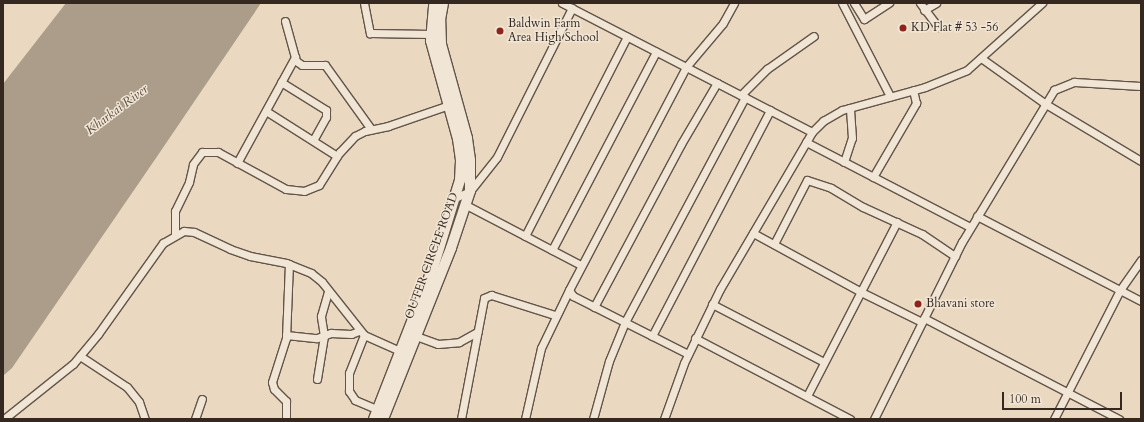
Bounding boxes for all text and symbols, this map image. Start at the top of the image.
place label: Baldwin Farm Area High School [508,17,599,45]
place label: KD Flat # 53 -56 [911,21,998,35]
marker: KD Flat # 53 -56 [898,23,908,33]
marker: Baldwin Farm Area High School [495,26,505,36]
water label: Kharkai River [83,82,151,138]
street label: OUTER CIRCLE ROAD [402,191,462,321]
place label: Bhavani store [926,297,995,311]
marker: Bhavani store [913,299,923,309]
scale bar [1004,384,1124,410]
text: 100 m [1009,391,1041,407]

